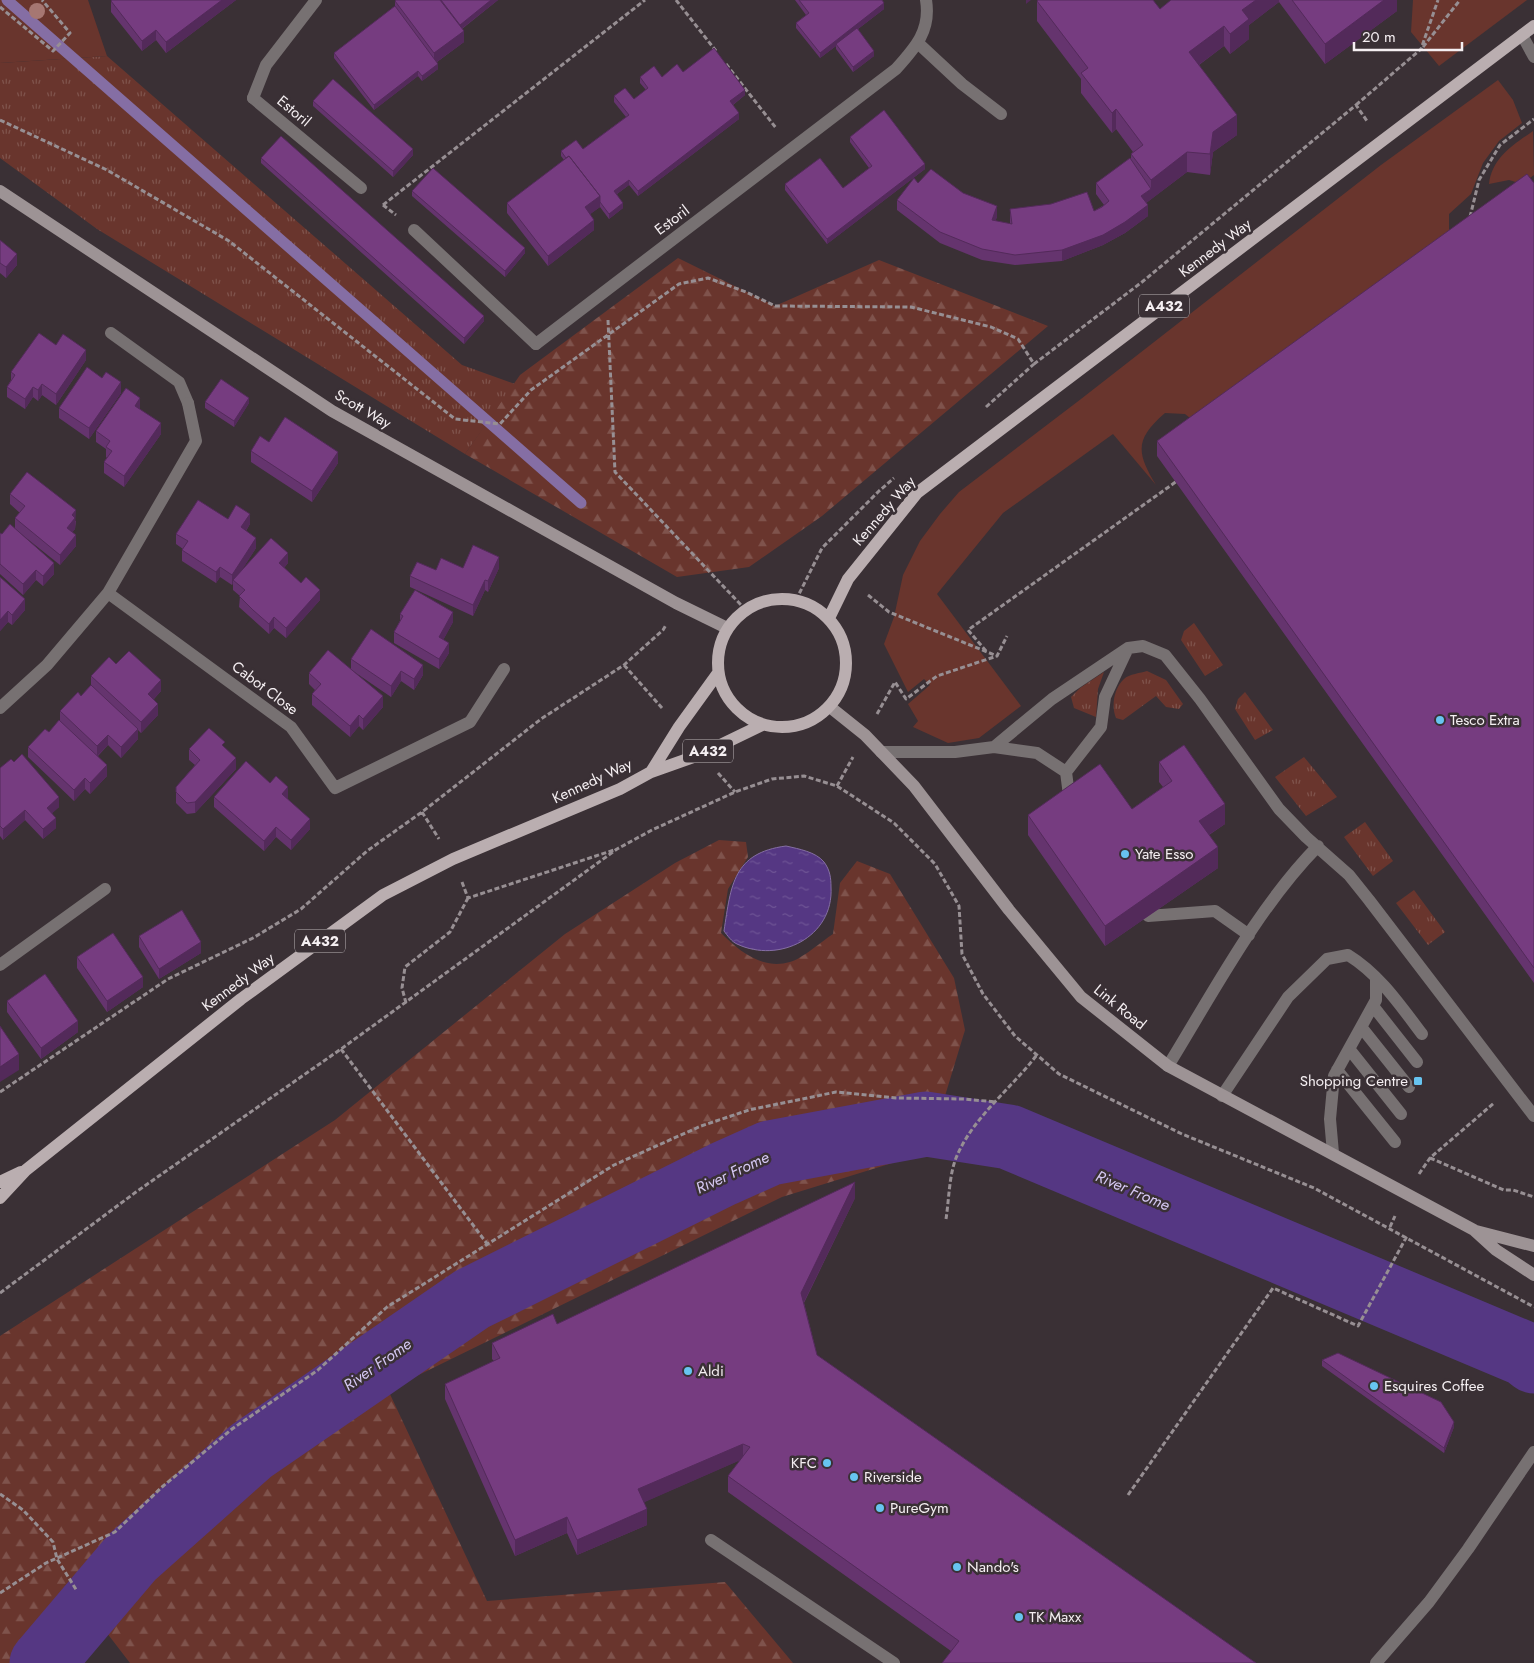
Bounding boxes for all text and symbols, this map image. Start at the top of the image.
scale bar [1354,20,1462,52]
text: 20 m [1362,26,1396,48]
street label: Estoril [272,90,316,132]
street label: Estoril [650,200,694,240]
street label: Kennedy Way [1174,213,1256,283]
road number: A432 [1139,294,1189,318]
street label: Scott Way [330,384,396,434]
street label: Kennedy Way [847,471,921,551]
street label: Cabot Close [227,656,303,720]
place label: Tesco Extra [1450,709,1520,731]
marker: Tesco Extra [1434,714,1446,726]
road number: A432 [683,739,733,762]
street label: Kennedy Way [548,753,636,809]
place label: Yate Esso [1135,843,1194,865]
marker: Yate Esso [1119,848,1131,860]
road number: A432 [295,929,345,952]
street label: Kennedy Way [197,947,279,1017]
street label: Link Road [1089,979,1151,1035]
place label: Shopping Centre [1300,1070,1408,1092]
marker: Shopping Centre [1412,1075,1424,1087]
water label: River Frome [692,1145,773,1199]
water label: River Frome [1092,1165,1173,1216]
water label: River Frome [339,1332,416,1396]
place label: Aldi [698,1360,724,1382]
marker: Aldi [682,1365,694,1377]
place label: Esquires Coffee [1384,1375,1485,1397]
marker: Esquires Coffee [1368,1380,1380,1392]
place label: KFC [791,1452,817,1474]
marker: KFC [821,1457,833,1469]
place label: Riverside [864,1466,922,1488]
marker: Riverside [848,1471,860,1483]
place label: PureGym [890,1497,949,1519]
marker: PureGym [874,1502,886,1514]
place label: Nando's [967,1556,1019,1578]
marker: Nando's [951,1561,963,1573]
place label: TK Maxx [1029,1606,1082,1628]
marker: TK Maxx [1013,1611,1025,1623]

